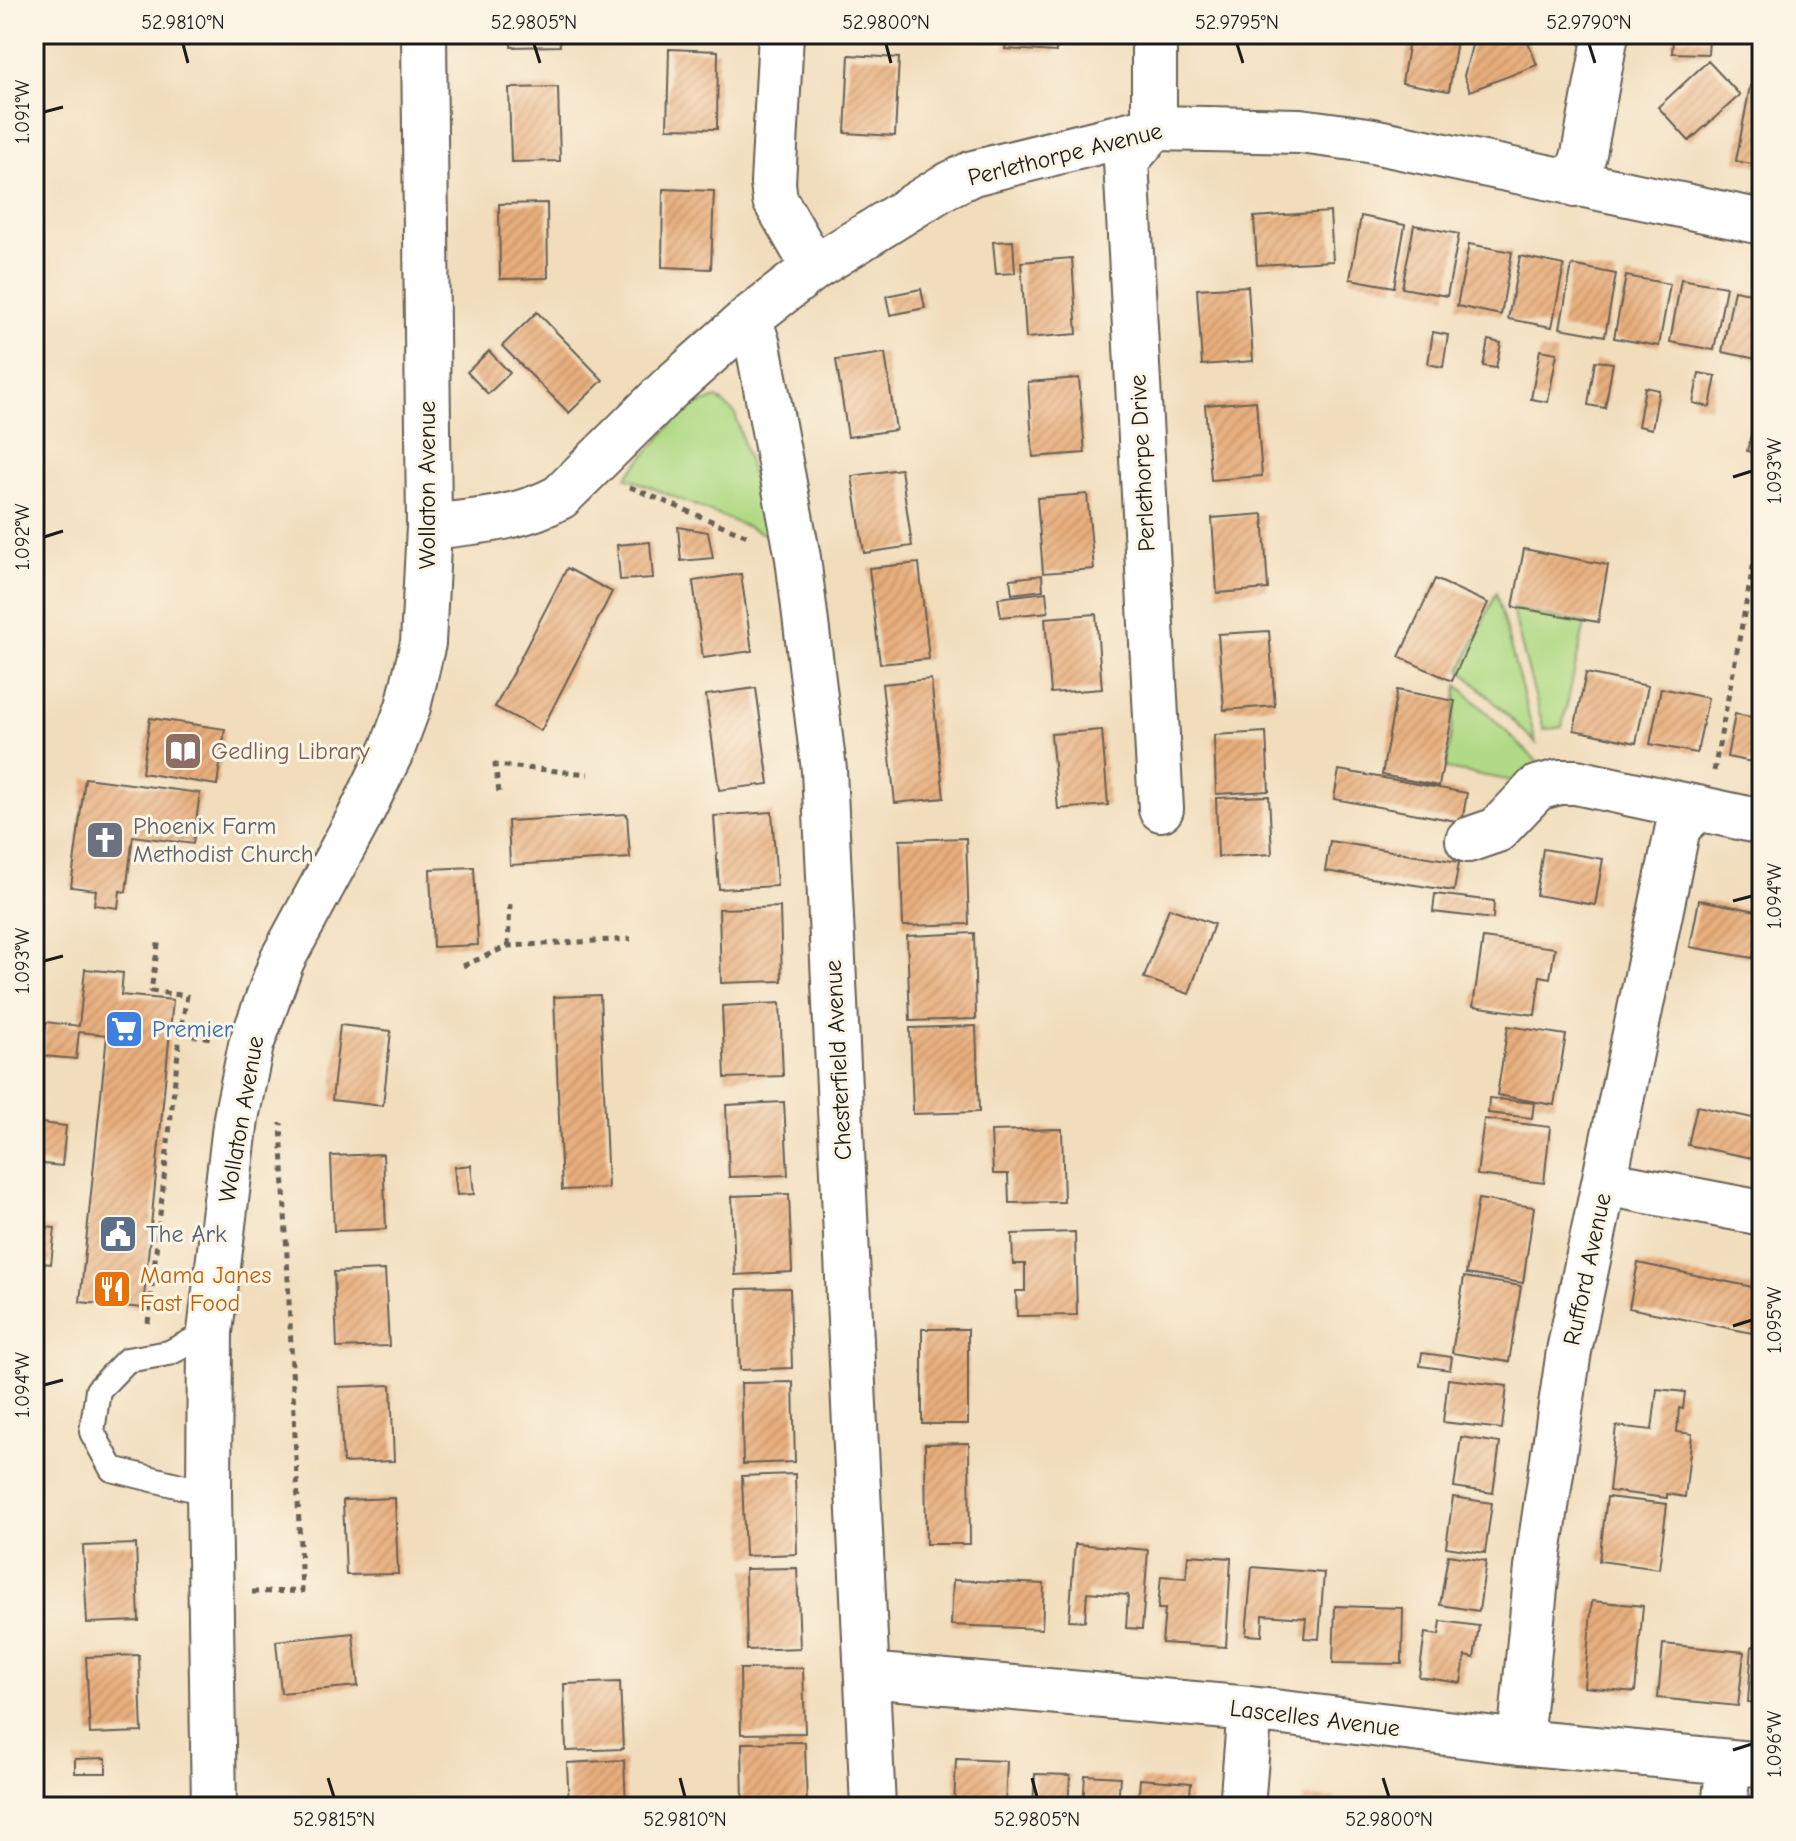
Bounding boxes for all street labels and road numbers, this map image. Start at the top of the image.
street label: Perlethorpe Avenue [965,116,1165,192]
street label: Perlethorpe Drive [1123,374,1161,552]
street label: Wollaton Avenue [413,401,441,569]
street label: Chesterfield Avenue [819,959,857,1161]
street label: Wollaton Avenue [213,1034,269,1204]
street label: Rufford Avenue [1557,1190,1617,1348]
street label: Lascelles Avenue [1228,1694,1402,1742]

